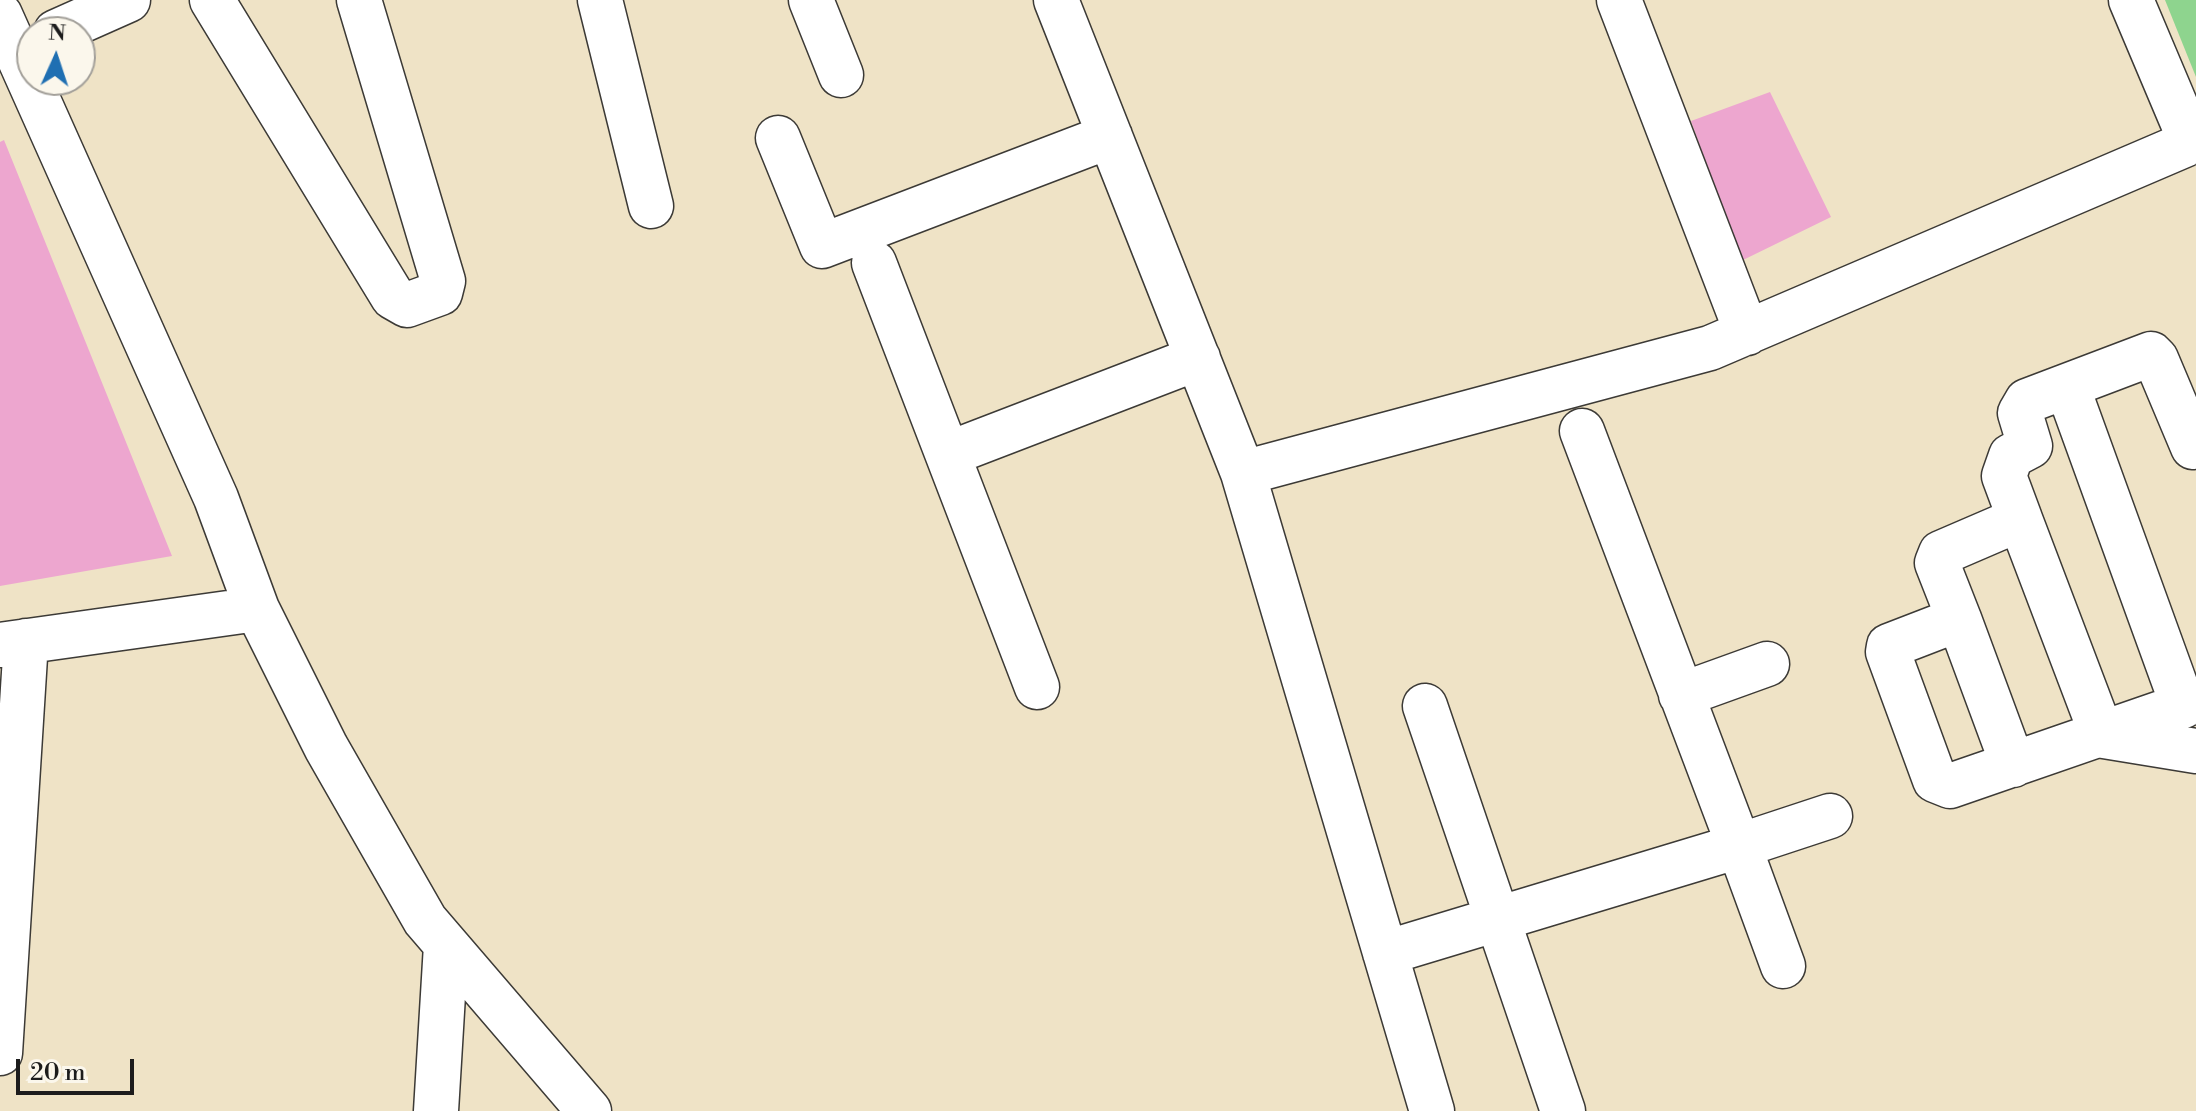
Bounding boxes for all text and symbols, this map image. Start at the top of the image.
north arrow [16,16,96,96]
text: N [48,20,67,47]
scale bar [20,1043,138,1093]
text: 20 m [30,1058,86,1088]

